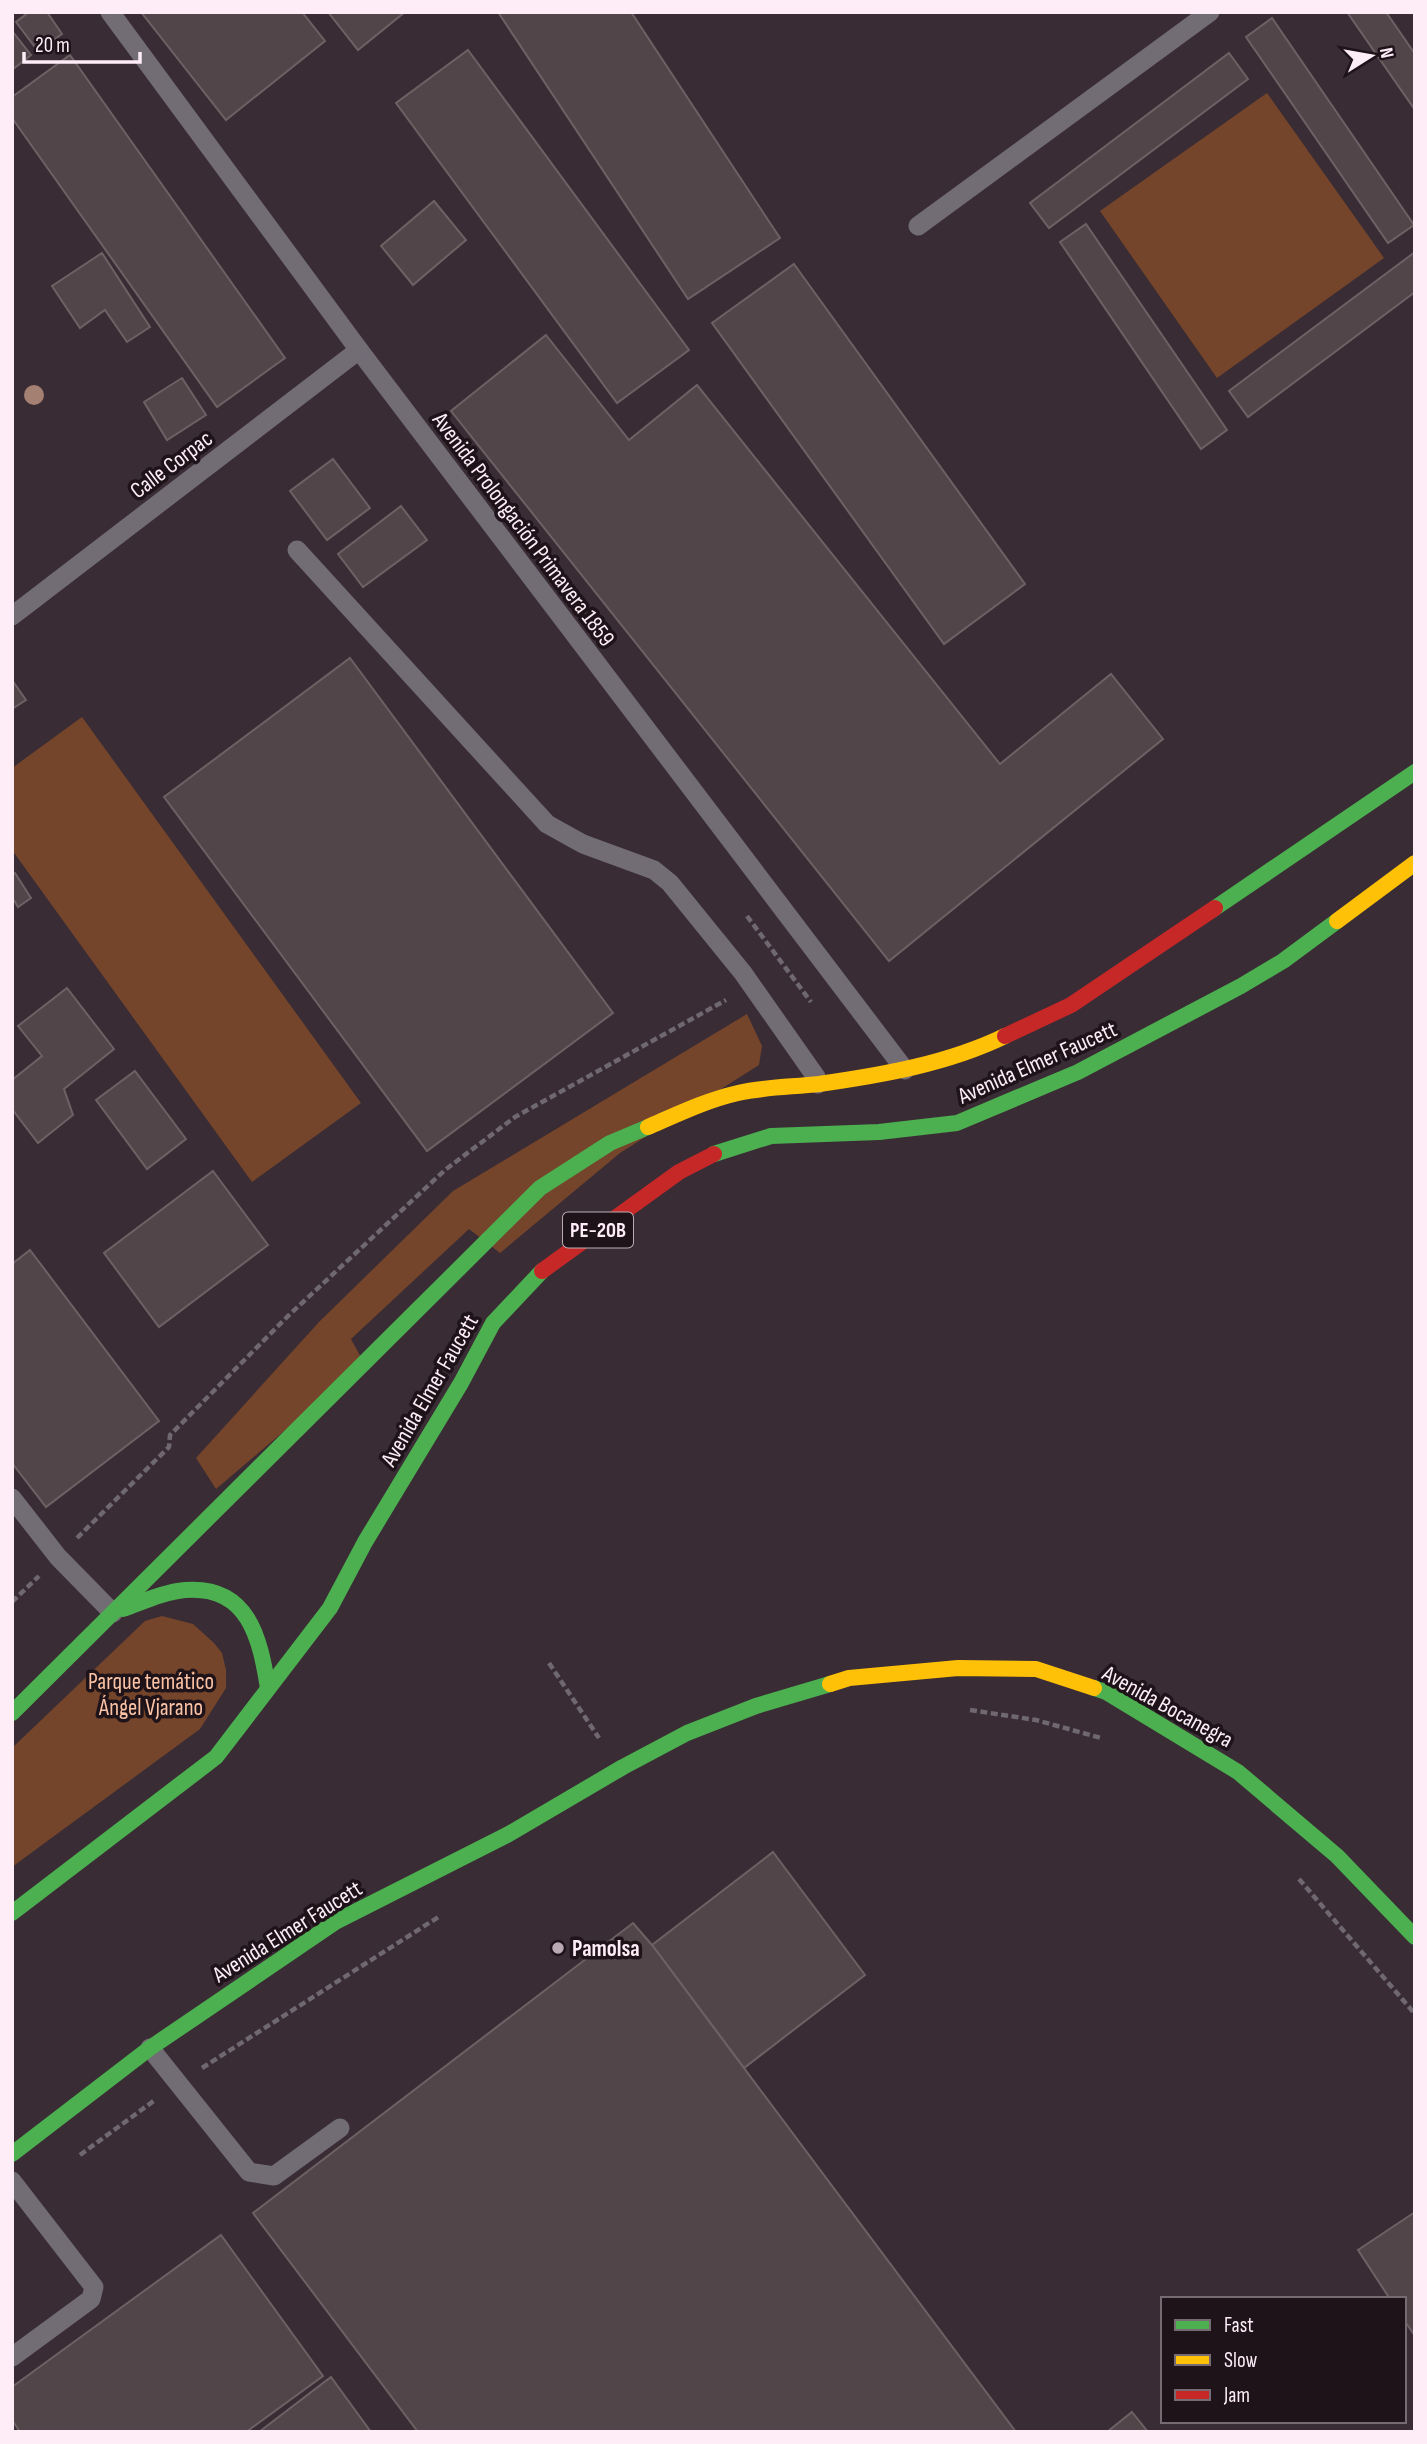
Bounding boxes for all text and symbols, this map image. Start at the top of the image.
scale bar [24,21,140,65]
north arrow [1336,21,1406,91]
text: 20 m [35,33,70,58]
text: N [1374,46,1398,60]
street label: Avenida Prolongación Primavera 1859 [426,406,620,652]
street label: Calle Corpac [125,425,218,505]
street label: Avenida Elmer Faucett [953,1015,1121,1111]
road number: PE-20B [563,1212,633,1248]
street label: Avenida Elmer Faucett [375,1310,485,1472]
street label: Avenida Bocanegra [1097,1659,1238,1754]
park label: Parque temático Ángel Vjarano [88,1668,214,1722]
street label: Avenida Elmer Faucett [207,1875,367,1990]
place label: Pamolsa [572,1935,640,1963]
marker: Pamolsa [550,1940,566,1956]
legend [1161,2297,1406,2423]
text: Fast [1224,2313,1254,2338]
text: Slow [1224,2348,1258,2373]
text: Jam [1223,2383,1250,2408]

